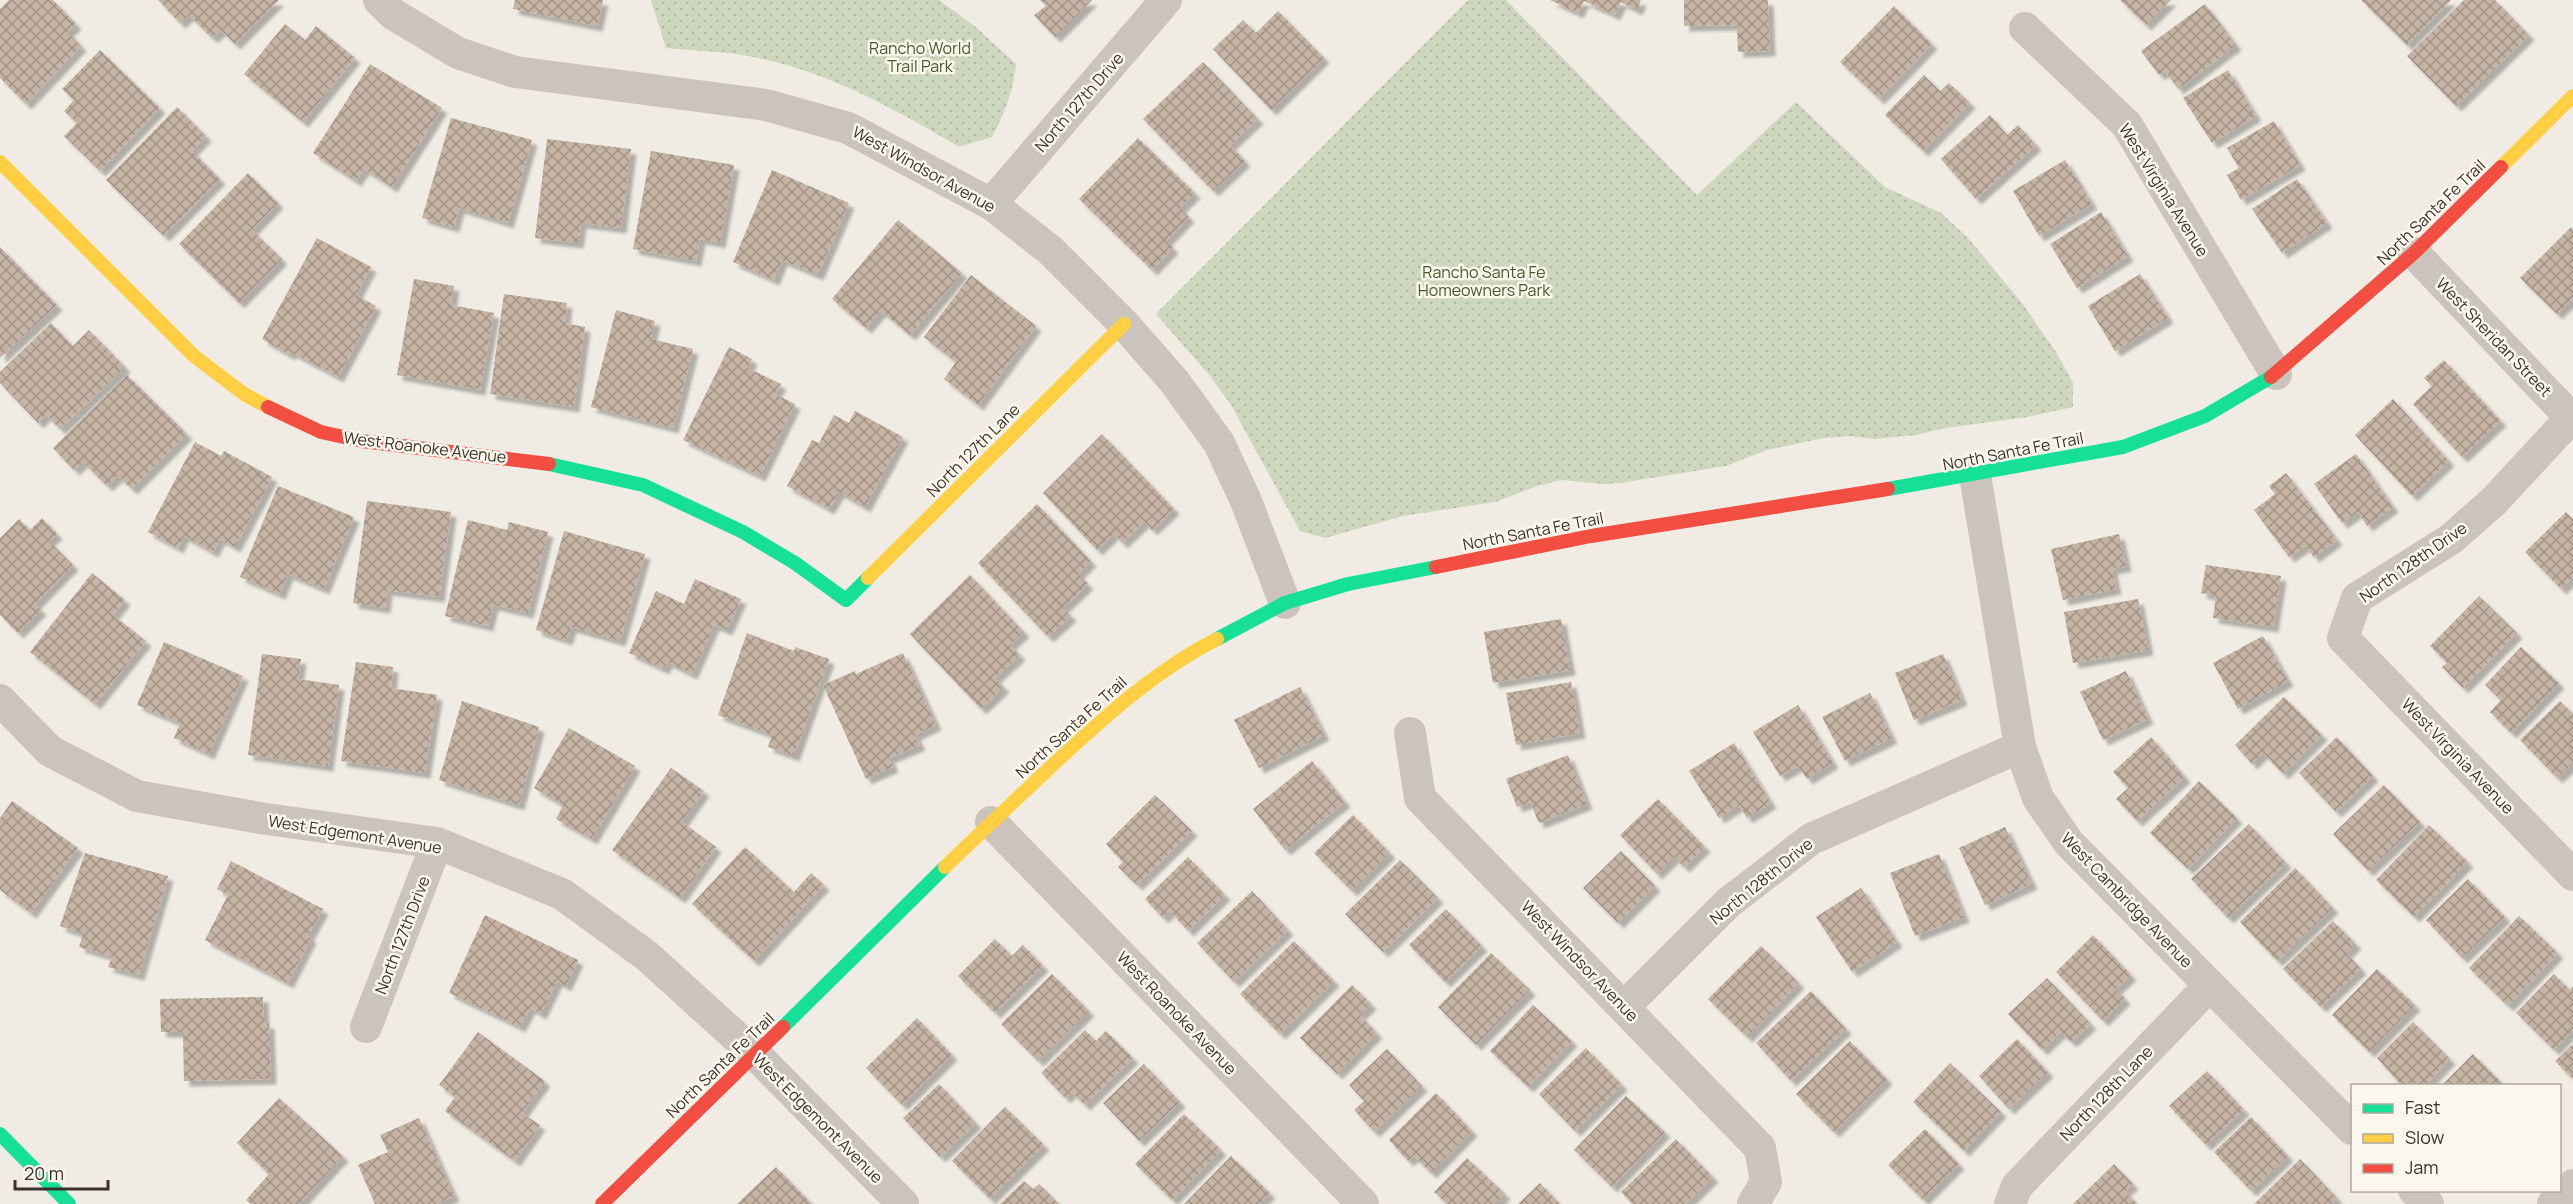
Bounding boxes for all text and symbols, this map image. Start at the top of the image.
park label: Rancho World Trail Park [869,37,971,77]
street label: North 127th Drive [1030,48,1128,156]
street label: West Virginia Avenue [2114,119,2214,261]
street label: West Windsor Avenue [849,121,999,217]
street label: North Santa Fe Trail [2372,154,2490,270]
park label: Rancho Santa Fe Homeowners Park [1418,261,1551,301]
street label: West Sheridan Street [2431,273,2557,401]
street label: North 127th Lane [921,398,1025,502]
street label: West Roanoke Avenue [342,426,508,468]
street label: North Santa Fe Trail [1941,427,2085,475]
street label: North Santa Fe Trail [1461,507,1605,555]
street label: North 128th Drive [2355,517,2471,607]
street label: North Santa Fe Trail [1011,671,1131,783]
street label: West Virginia Avenue [2397,693,2519,819]
street label: West Edgemont Avenue [267,809,443,859]
street label: West Cambridge Avenue [2056,827,2198,973]
street label: North 128th Drive [1705,833,1817,929]
street label: North 127th Drive [369,873,435,997]
street label: West Windsor Avenue [1516,896,1644,1026]
street label: West Roanoke Avenue [1112,946,1242,1080]
street label: North Santa Fe Trail [661,1007,779,1123]
street label: North 128th Lane [2055,1040,2157,1146]
street label: West Edgemont Avenue [748,1048,888,1188]
legend [2351,1084,2561,1192]
text: Fast [2405,1095,2440,1119]
text: Slow [2405,1125,2445,1149]
scale bar [15,1153,108,1191]
text: Jam [2405,1155,2439,1179]
text: 20 m [24,1161,64,1185]

